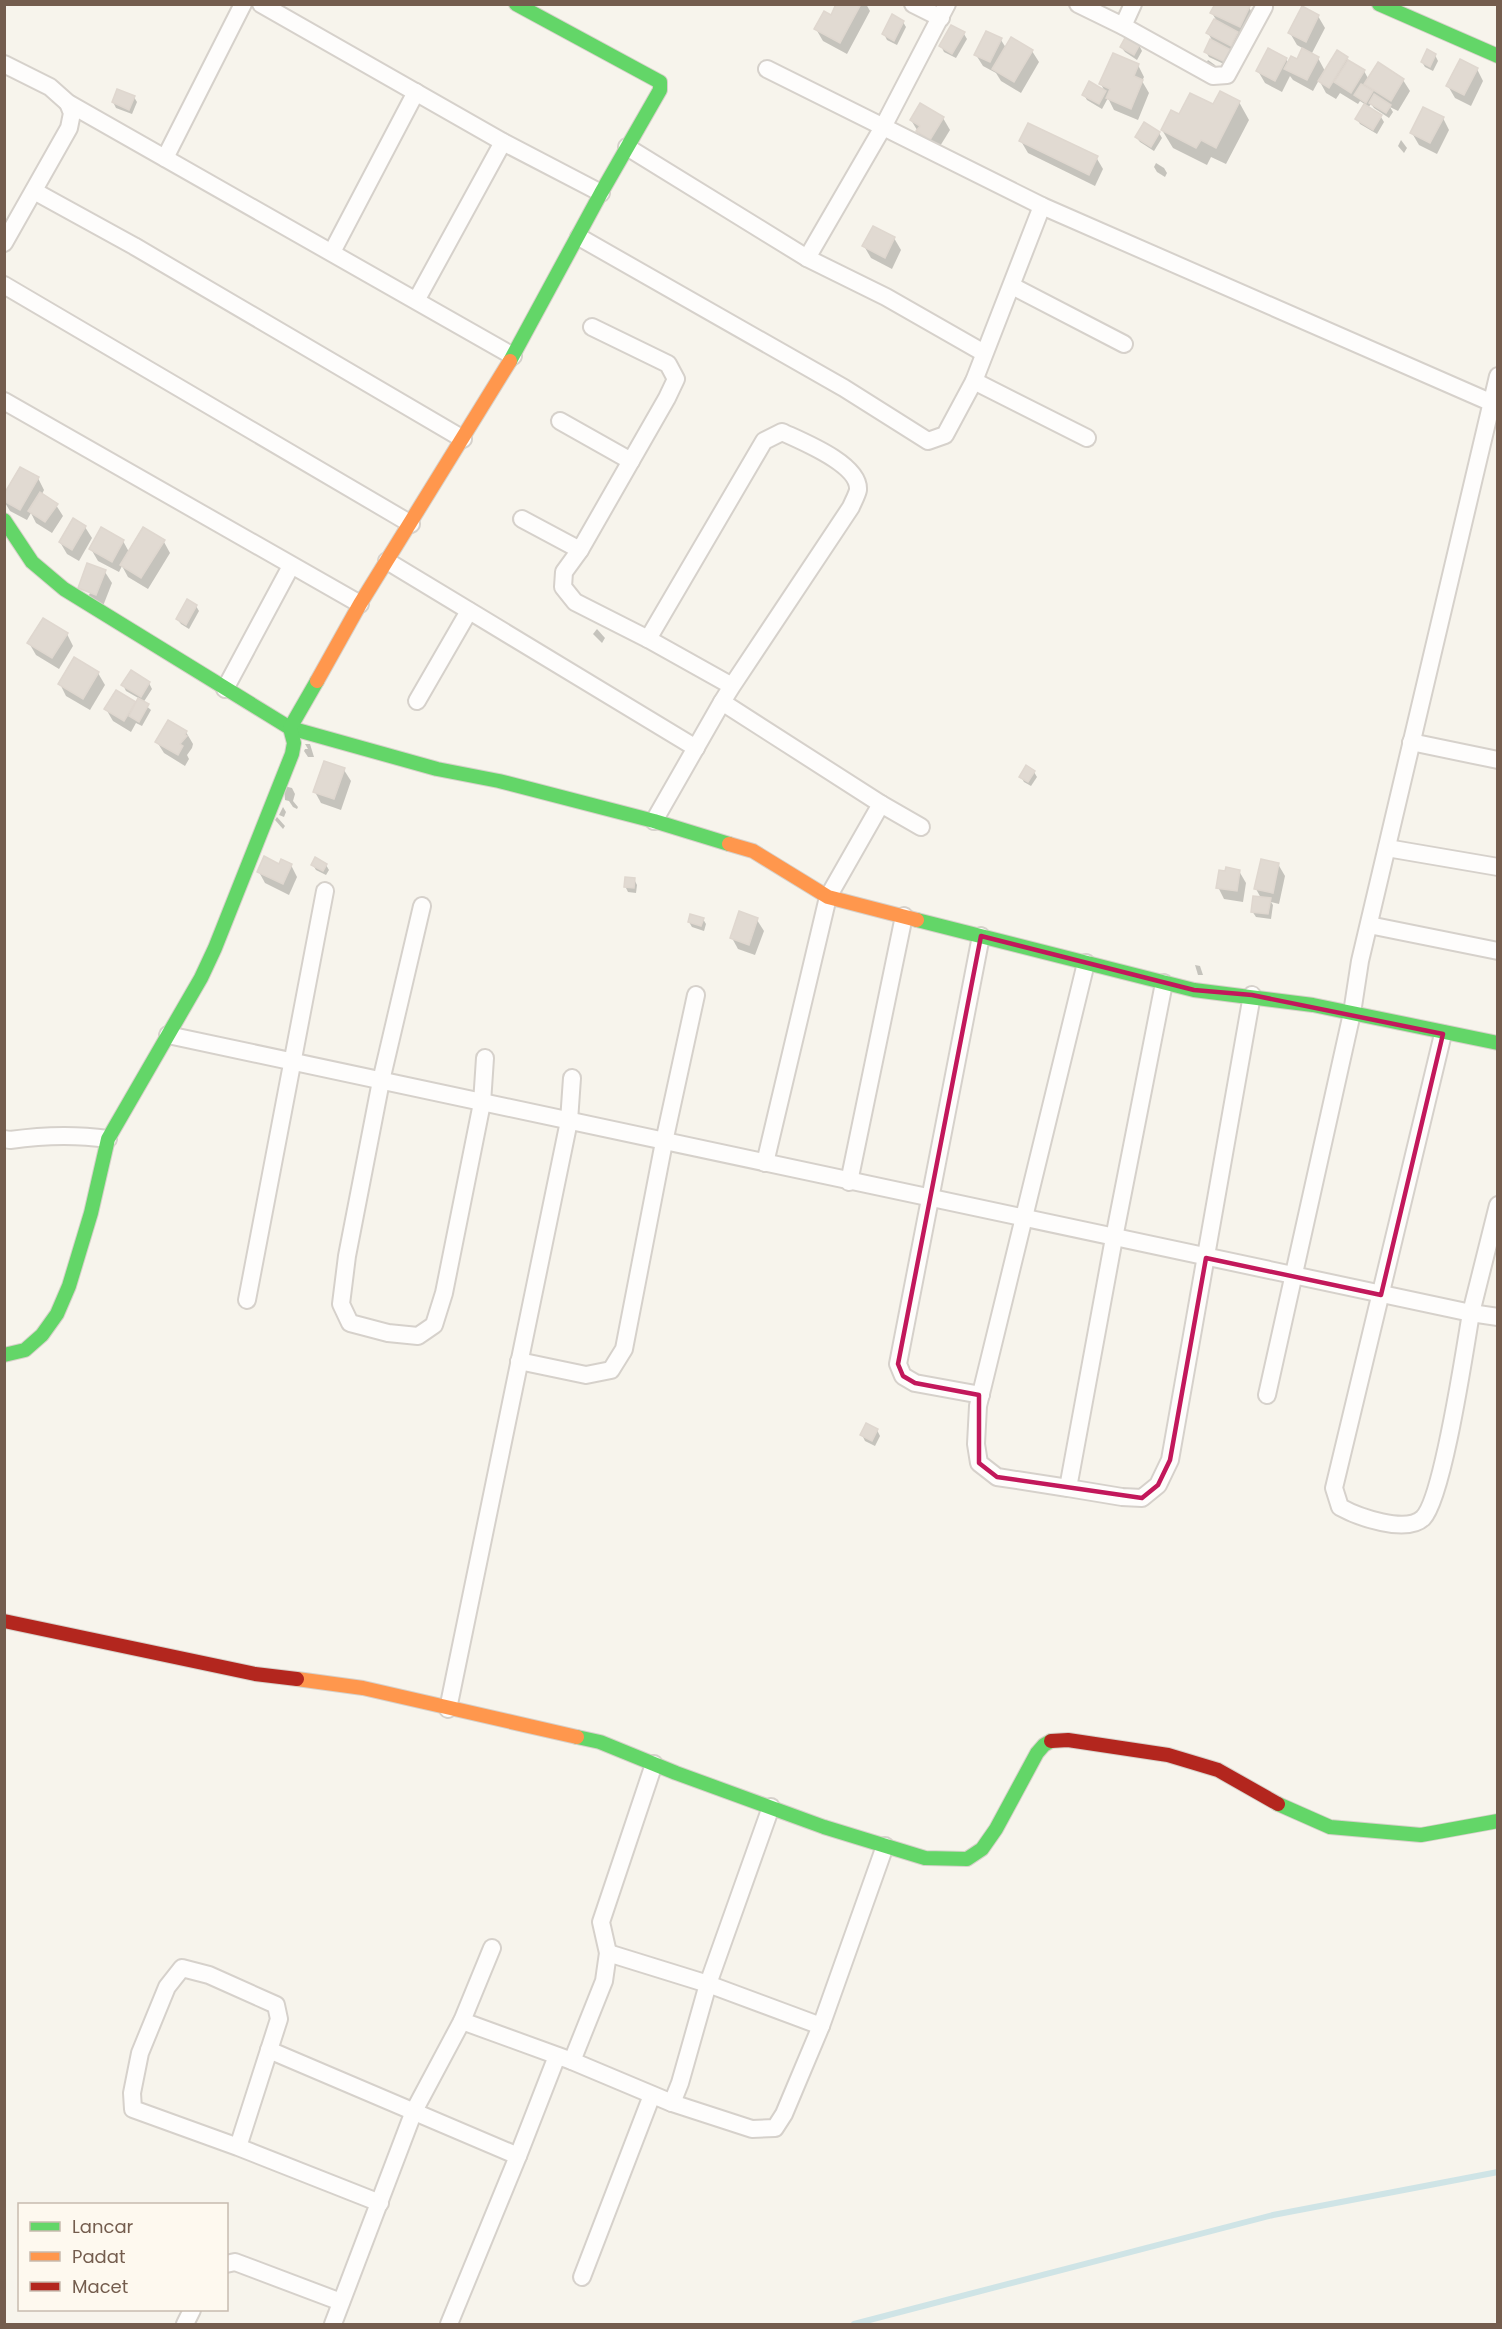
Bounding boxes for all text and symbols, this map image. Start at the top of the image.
legend [18,2203,228,2311]
text: Lancar [72,2214,134,2239]
text: Padat [72,2244,125,2269]
text: Macet [72,2274,128,2299]

